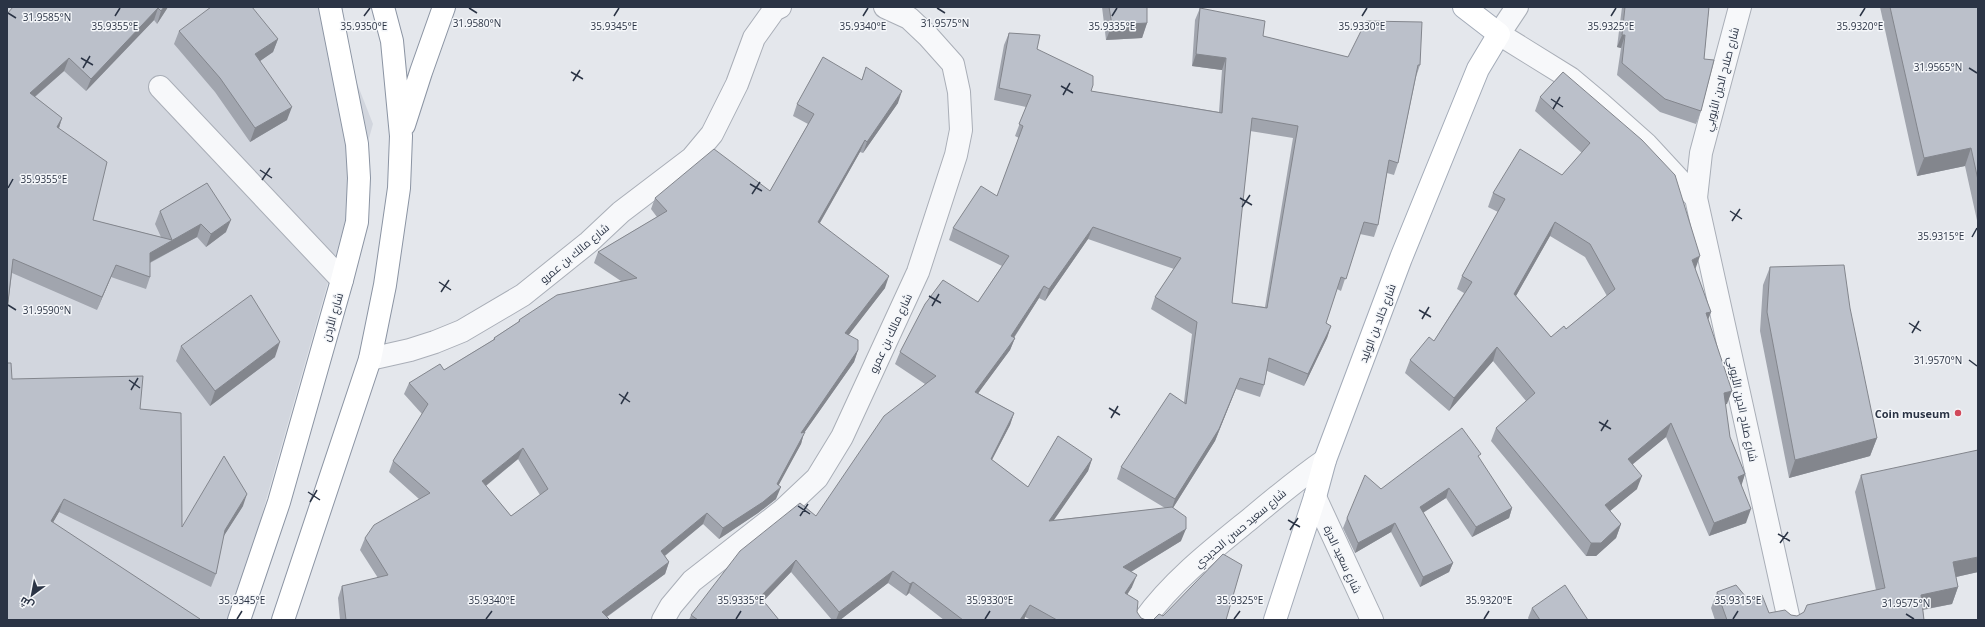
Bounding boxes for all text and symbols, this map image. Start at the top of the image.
text: 31.9585°N [23,10,71,24]
text: 31.9580°N [453,16,501,30]
text: 31.9575°N [921,16,969,30]
text: 35.9355°E [92,19,138,33]
text: 35.9350°E [341,19,387,33]
text: 35.9345°E [591,19,637,33]
text: 35.9340°E [840,19,886,33]
text: 35.9335°E [1089,19,1135,33]
text: 35.9330°E [1339,19,1385,33]
text: 35.9325°E [1588,19,1634,33]
text: 35.9320°E [1837,19,1883,33]
street label: شارع صلاح الدين الأيوبي [1700,25,1744,133]
text: 31.9565°N [1914,60,1962,74]
text: 35.9355°E [21,172,67,186]
street label: شارع مالك بن عمرو [536,220,612,287]
text: 35.9315°E [1918,229,1964,243]
street label: شارع خالد بن الوليد [1355,281,1400,365]
street label: شارع الأردن [318,291,347,343]
street label: شارع مالك بن عمرو [865,291,916,376]
text: 31.9590°N [23,303,71,317]
text: 31.9570°N [1914,353,1962,367]
street label: شارع صلاح الدين الأيوبي [1723,355,1761,463]
place label: Coin museum [1875,406,1950,421]
marker: Coin museum [1953,408,1963,418]
street label: شارع سعيد حسن الحديدي [1191,485,1290,572]
street label: شارع سعيد الدرة [1320,523,1365,596]
north arrow [12,575,52,615]
text: 35.9345°E [219,593,265,607]
text: 35.9340°E [469,593,515,607]
text: 35.9335°E [718,593,764,607]
text: 35.9330°E [967,593,1013,607]
text: 35.9325°E [1217,593,1263,607]
text: 35.9320°E [1466,593,1512,607]
text: 35.9315°E [1715,593,1761,607]
text: ش [16,594,36,614]
text: 31.9575°N [1882,596,1930,610]

